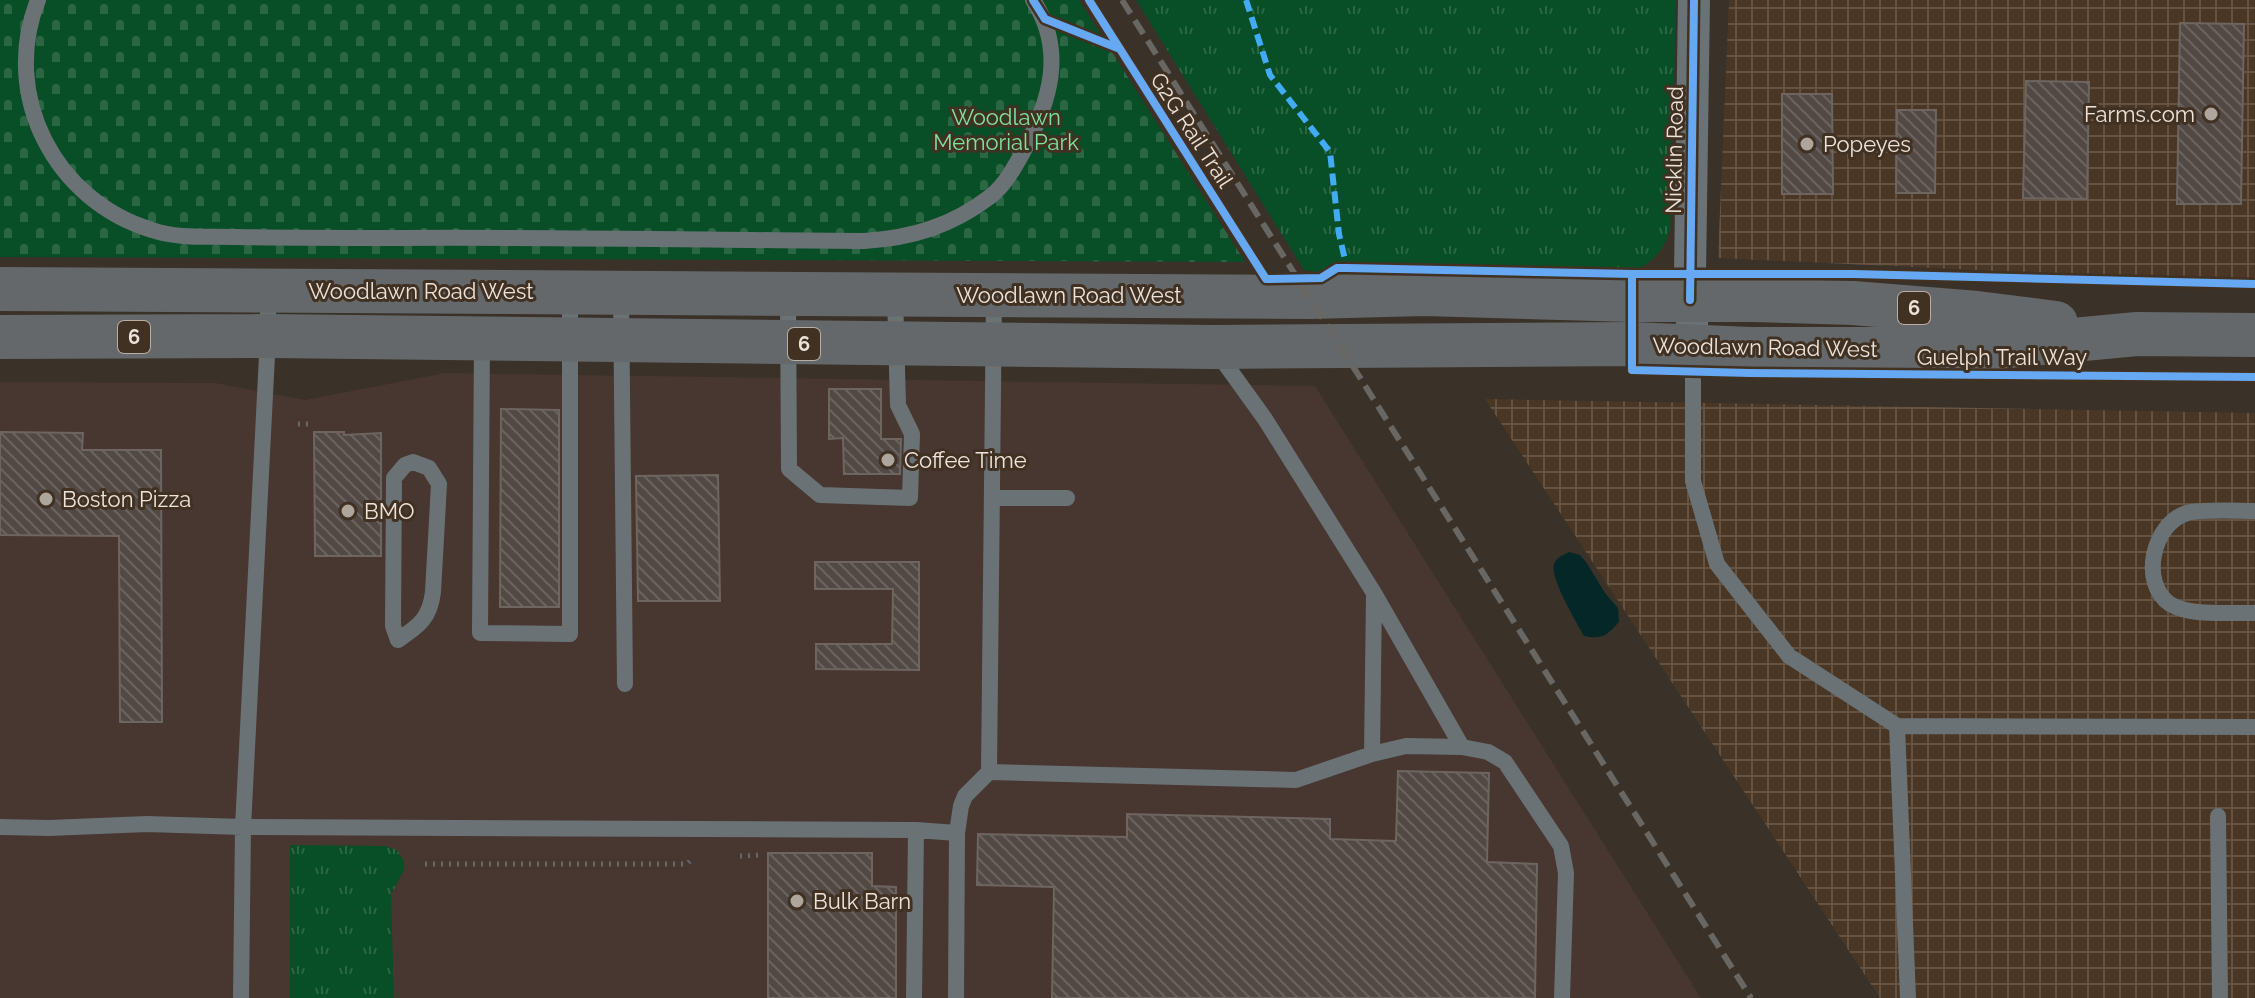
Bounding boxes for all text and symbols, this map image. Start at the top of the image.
street label: G2G Rail Trail [1145,68,1239,192]
street label: Nicklin Road [1660,86,1688,214]
place label: Farms.com [2084,101,2195,127]
park label: Woodlawn Memorial Park [933,104,1079,155]
marker: Farms.com [2202,105,2220,123]
place label: Popeyes [1823,131,1911,157]
marker: Popeyes [1798,135,1816,153]
street label: Woodlawn Road West [308,278,534,304]
street label: Woodlawn Road West [956,282,1182,308]
road number: 6 [1898,292,1930,324]
road number: 6 [118,321,150,353]
road number: 6 [788,328,820,360]
street label: Woodlawn Road West [1652,332,1879,362]
street label: Guelph Trail Way [1917,344,2087,370]
place label: Coffee Time [904,447,1027,473]
marker: Coffee Time [879,451,897,469]
place label: Boston Pizza [62,486,191,512]
marker: Boston Pizza [37,490,55,508]
place label: BMO [364,498,414,524]
marker: BMO [339,502,357,520]
place label: Bulk Barn [813,888,911,914]
marker: Bulk Barn [788,892,806,910]

